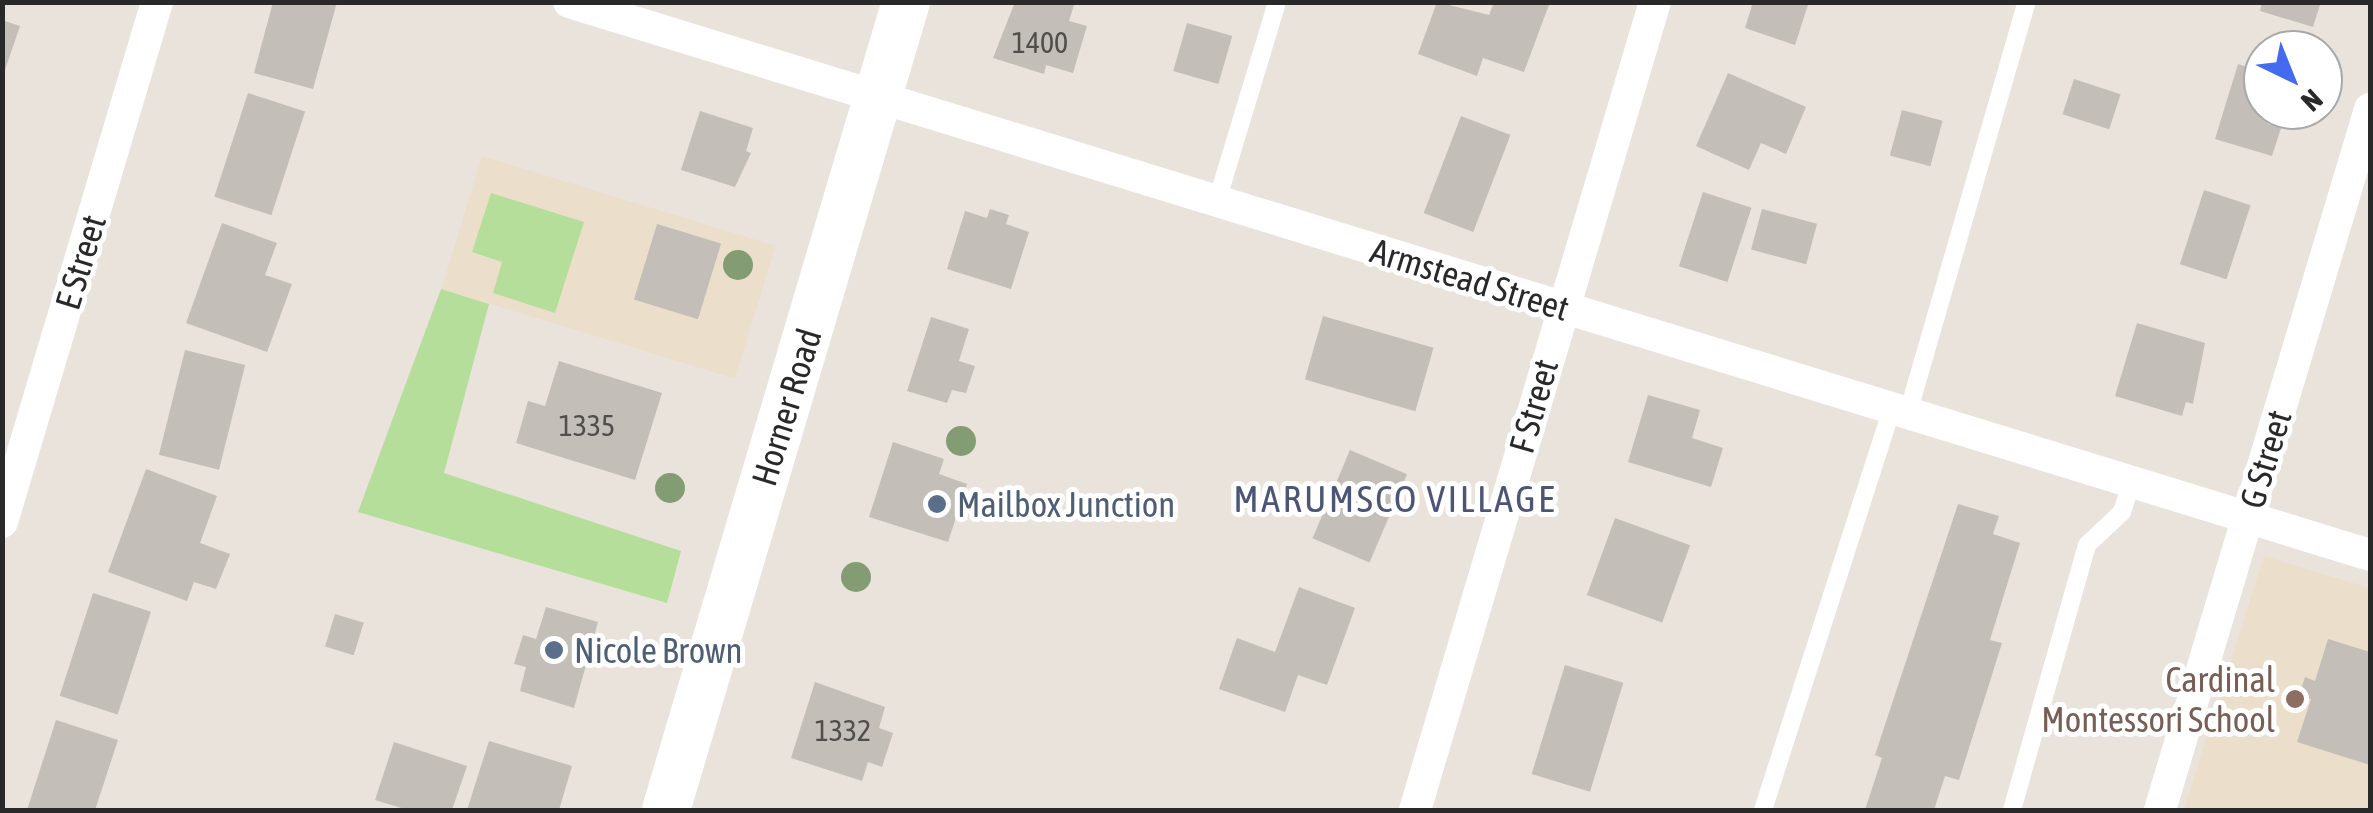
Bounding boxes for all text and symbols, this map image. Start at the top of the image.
house number: 1400 [1012,24,1068,60]
north arrow [2243,30,2343,130]
text: N [2295,83,2329,118]
street label: E Street [46,210,114,314]
street label: Armstead Street [1366,229,1574,329]
street label: Horner Road [742,323,830,491]
street label: F Street [1500,354,1566,458]
street label: G Street [2230,405,2300,513]
house number: 1335 [559,407,615,443]
district label: MARUMSCO VILLAGE [1233,476,1557,522]
place label: Mailbox Junction [957,483,1175,525]
marker: Mailbox Junction [926,493,948,515]
place label: Nicole Brown [574,629,743,671]
marker: Nicole Brown [543,639,565,661]
place label: Cardinal Montessori School [2041,658,2275,740]
marker: Cardinal Montessori School [2284,688,2306,710]
house number: 1332 [815,712,871,748]

